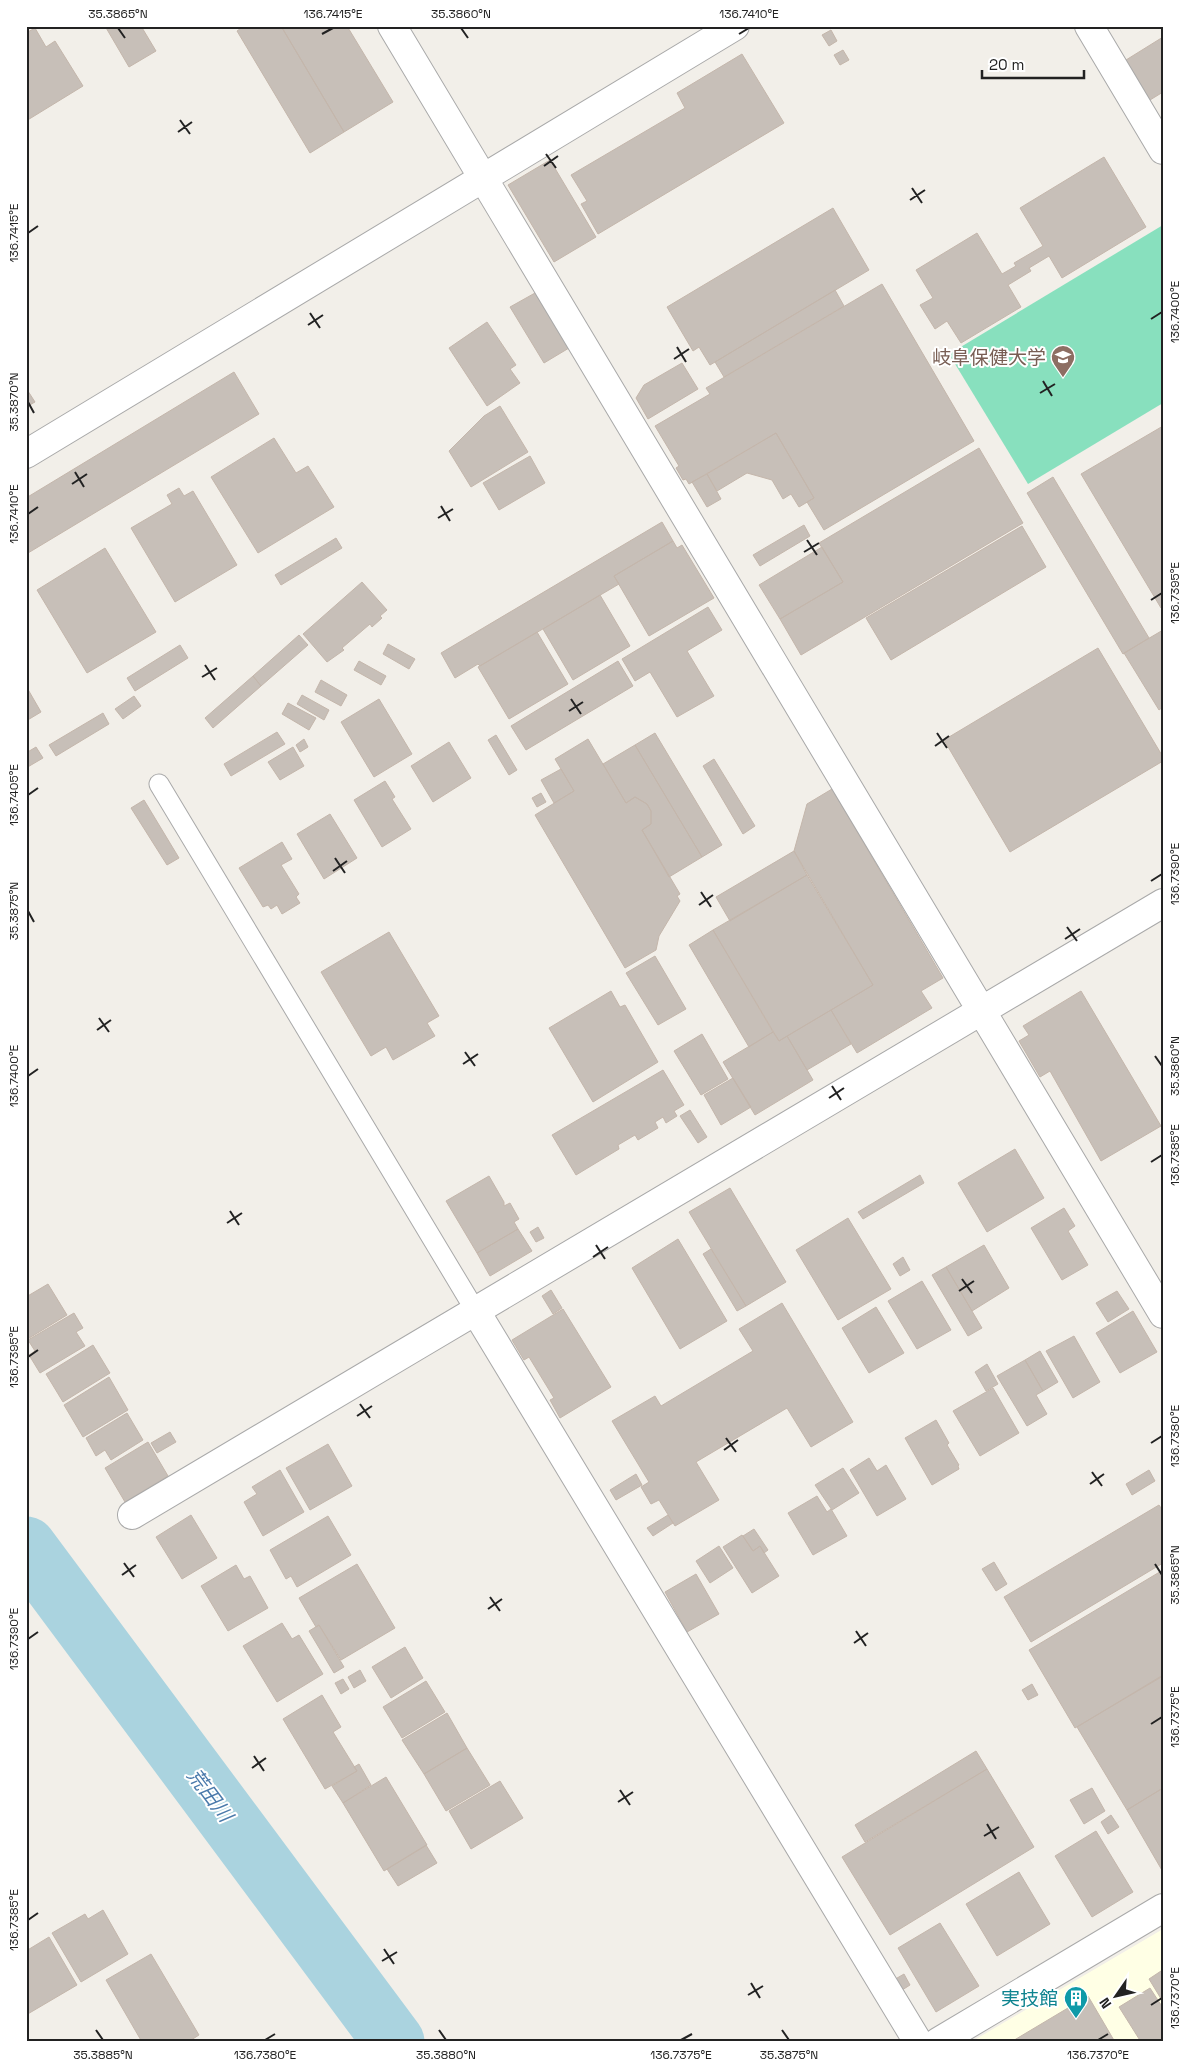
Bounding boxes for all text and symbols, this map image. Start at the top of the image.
text: 35.3865°N [88,6,148,22]
text: 136.7415°E [303,6,363,22]
text: 35.3860°N [431,6,491,22]
text: 136.7410°E [719,6,779,22]
scale bar [982,48,1084,80]
text: 20 m [989,55,1024,74]
text: 136.7415°E [6,203,22,263]
text: 136.7400°E [1167,281,1183,343]
school or university icon: 岐阜保健大学 [1050,344,1076,378]
place label: 岐阜保健大学 [932,345,1046,370]
text: 35.3870°N [6,373,22,431]
text: 136.7410°E [6,484,22,544]
text: 136.7395°E [1167,562,1183,624]
text: 136.7405°E [6,764,22,826]
text: 136.7390°E [1167,842,1183,905]
text: 35.3875°N [6,882,22,940]
text: 35.3860°N [1167,1036,1183,1096]
text: 136.7400°E [6,1045,22,1107]
text: 136.7385°E [1167,1124,1183,1186]
text: 136.7395°E [6,1326,22,1388]
text: 136.7380°E [1167,1404,1183,1467]
text: 35.3865°N [1167,1545,1183,1605]
text: 136.7390°E [6,1607,22,1670]
text: 136.7375°E [1167,1686,1183,1748]
water label: 荒田川 [182,1763,240,1828]
text: 136.7385°E [6,1889,22,1951]
text: 136.7370°E [1167,1967,1183,2029]
north arrow [1092,1970,1142,2020]
building icon: 実技館 [1063,1985,1089,2019]
place label: 実技館 [1001,1986,1058,2011]
text: N [1095,1994,1115,2012]
text: 35.3885°N [73,2047,133,2063]
text: 136.7380°E [234,2047,297,2063]
text: 35.3880°N [416,2047,476,2063]
text: 136.7375°E [650,2047,712,2063]
text: 35.3875°N [760,2047,818,2063]
text: 136.7370°E [1067,2047,1129,2063]

